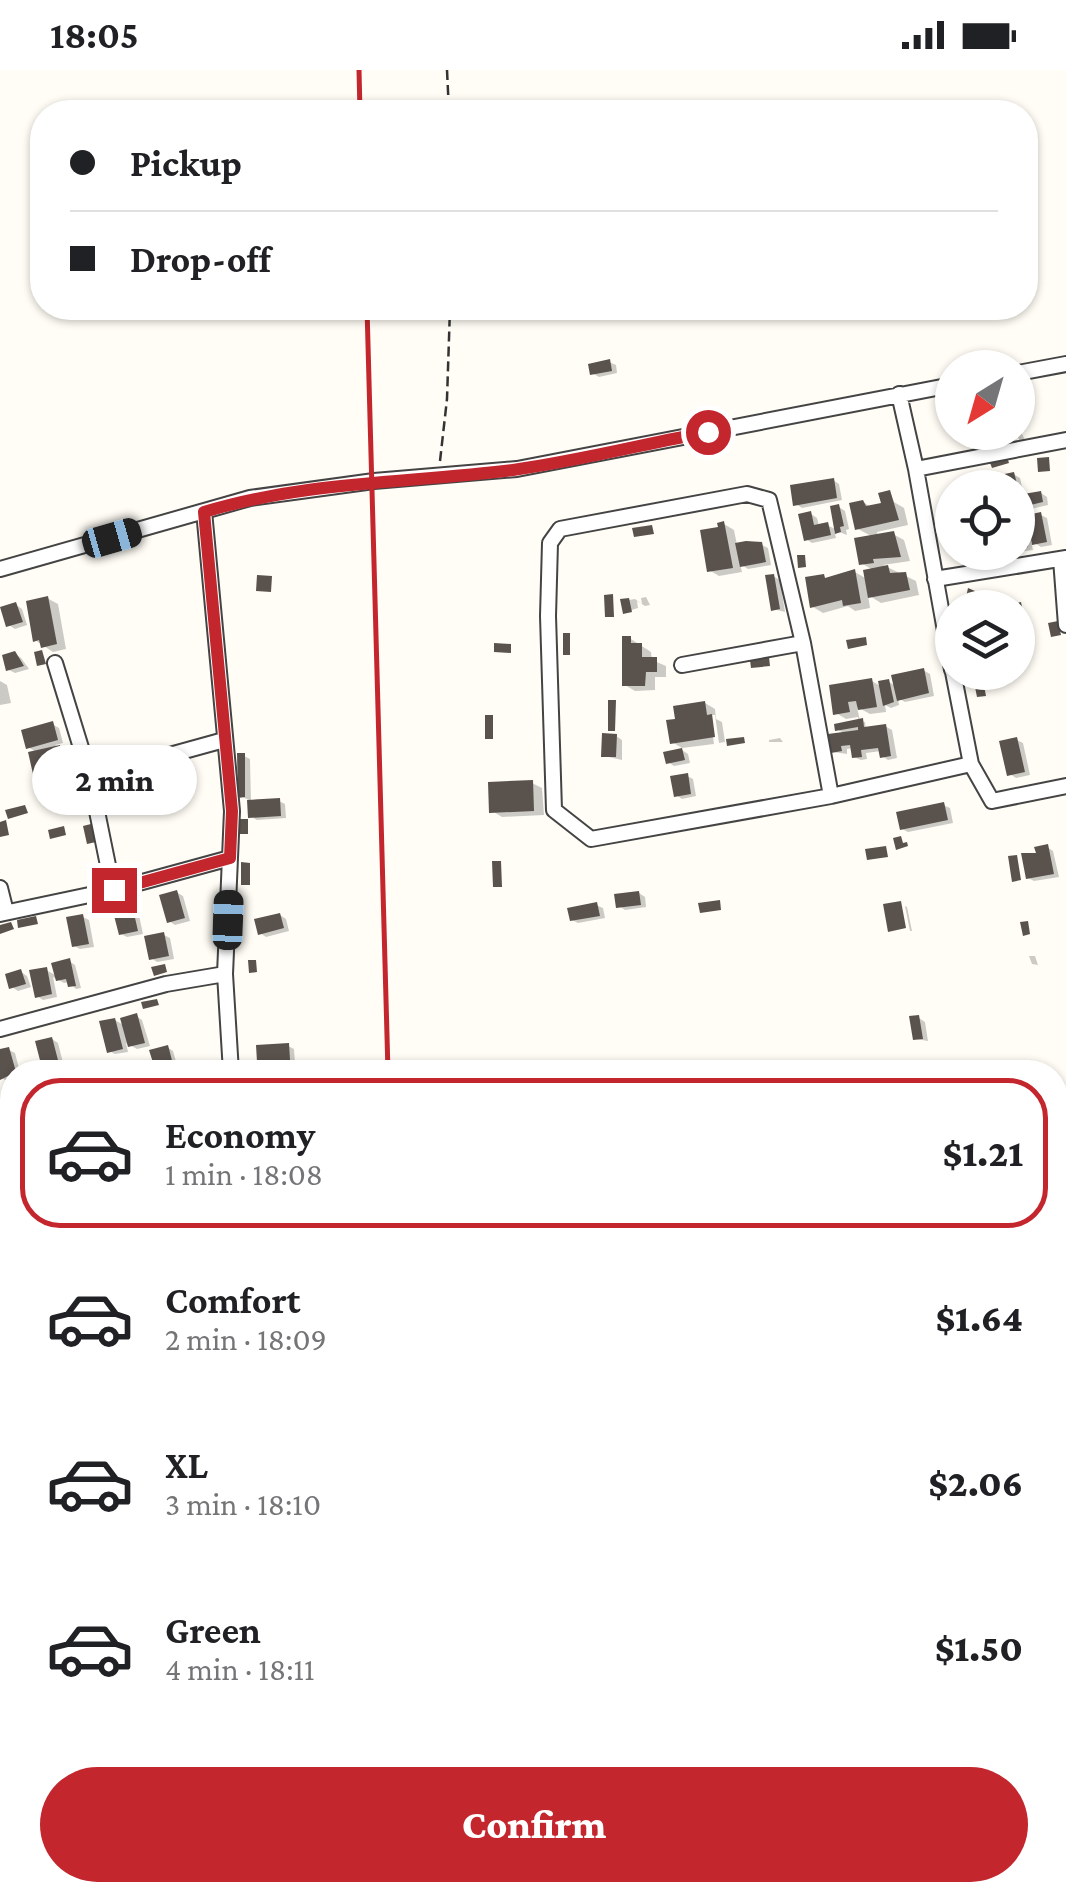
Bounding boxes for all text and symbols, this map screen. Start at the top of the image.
text: 18:05 [50,14,139,56]
text: Pickup [130,142,242,184]
text: Drop-off [130,238,271,280]
north arrow [935,350,1035,450]
map controls [935,350,1035,690]
route start [686,410,731,455]
button: locate [935,470,1035,570]
car [79,515,145,561]
button: layers [935,590,1035,690]
callout: 2 min [32,745,196,815]
text: 2 min [75,762,154,798]
route end [92,868,137,913]
car [212,889,244,951]
icon: car [45,1108,135,1198]
text: Economy [165,1114,315,1156]
text: $1.21 [943,1132,1023,1174]
text: 1 min · 18:08 [165,1156,323,1192]
icon: car [45,1273,135,1363]
text: Comfort [165,1279,301,1321]
text: $1.64 [935,1297,1023,1339]
text: 2 min · 18:09 [165,1321,327,1357]
icon: car [45,1438,135,1528]
text: XL [165,1444,208,1486]
text: $2.06 [928,1462,1023,1504]
text: 3 min · 18:10 [165,1486,321,1522]
icon: car [45,1603,135,1693]
text: Green [165,1609,261,1651]
text: $1.50 [935,1627,1023,1669]
text: 4 min · 18:11 [165,1651,315,1687]
button: Confirm [40,1767,1028,1882]

